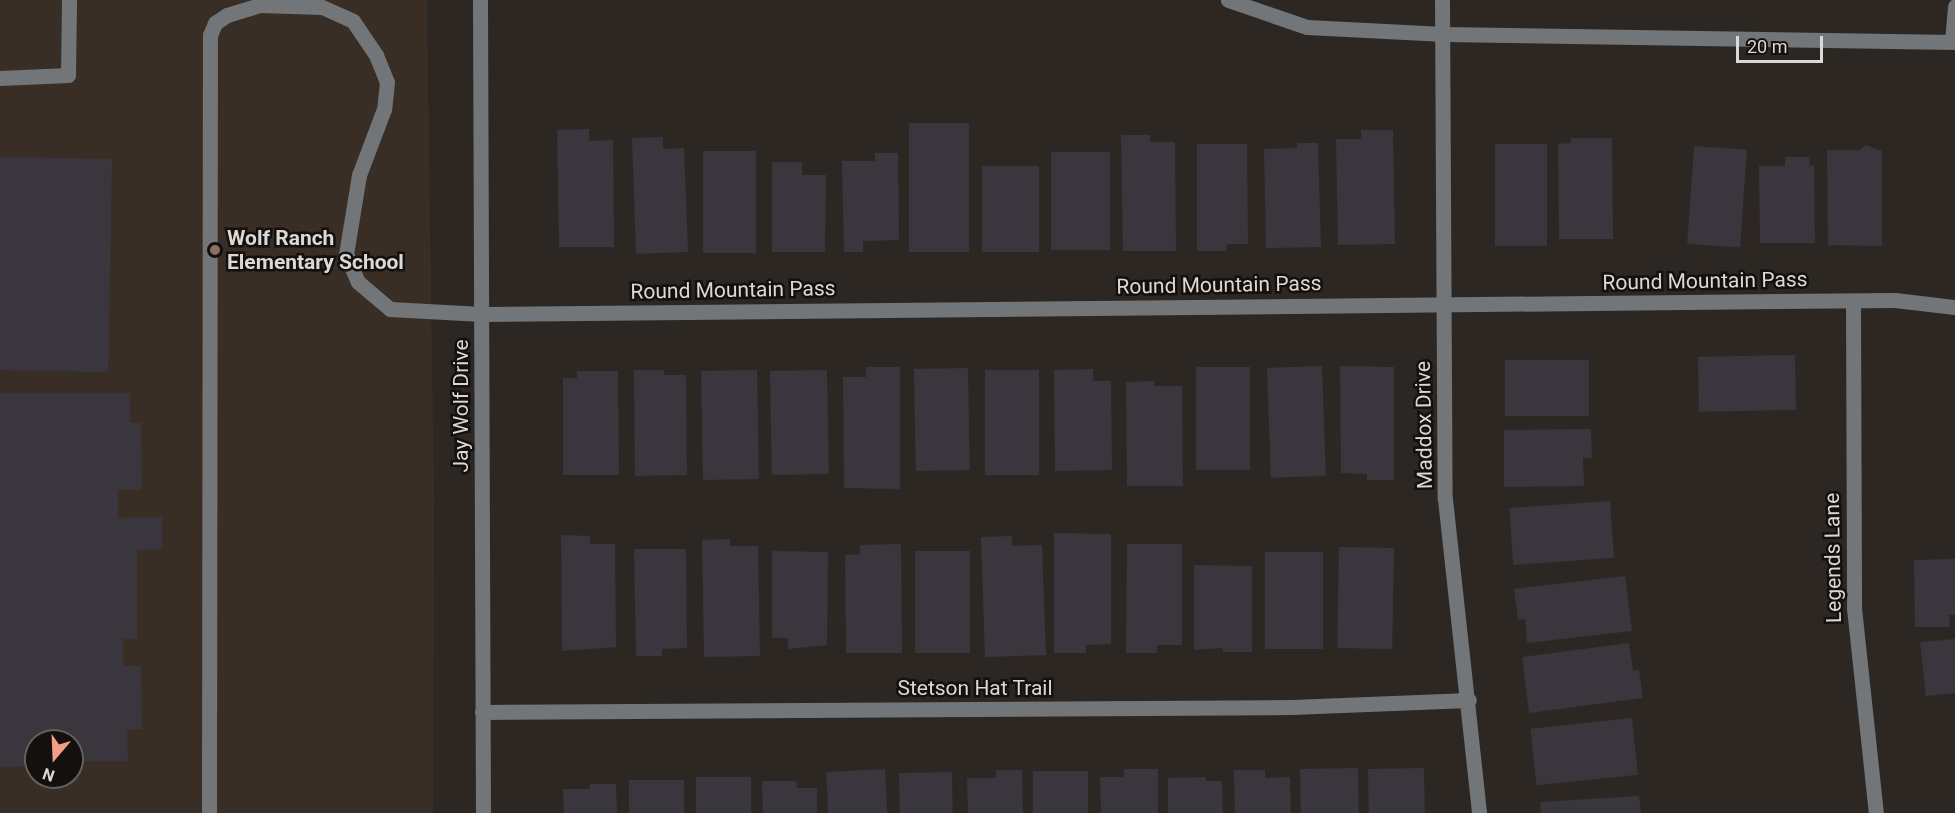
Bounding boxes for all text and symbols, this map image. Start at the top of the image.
scale bar [1739,24,1826,62]
text: 20 m [1747,36,1787,57]
place label: Wolf Ranch Elementary School [227,225,404,275]
marker: Wolf Ranch Elementary School [208,243,222,257]
street label: Round Mountain Pass [1602,267,1808,295]
street label: Round Mountain Pass [1116,271,1322,299]
street label: Round Mountain Pass [630,276,836,304]
street label: Jay Wolf Drive [448,339,474,473]
street label: Maddox Drive [1410,361,1438,489]
street label: Legends Lane [1819,493,1847,623]
street label: Stetson Hat Trail [897,675,1053,701]
north arrow [24,729,84,789]
text: N [40,764,57,785]

